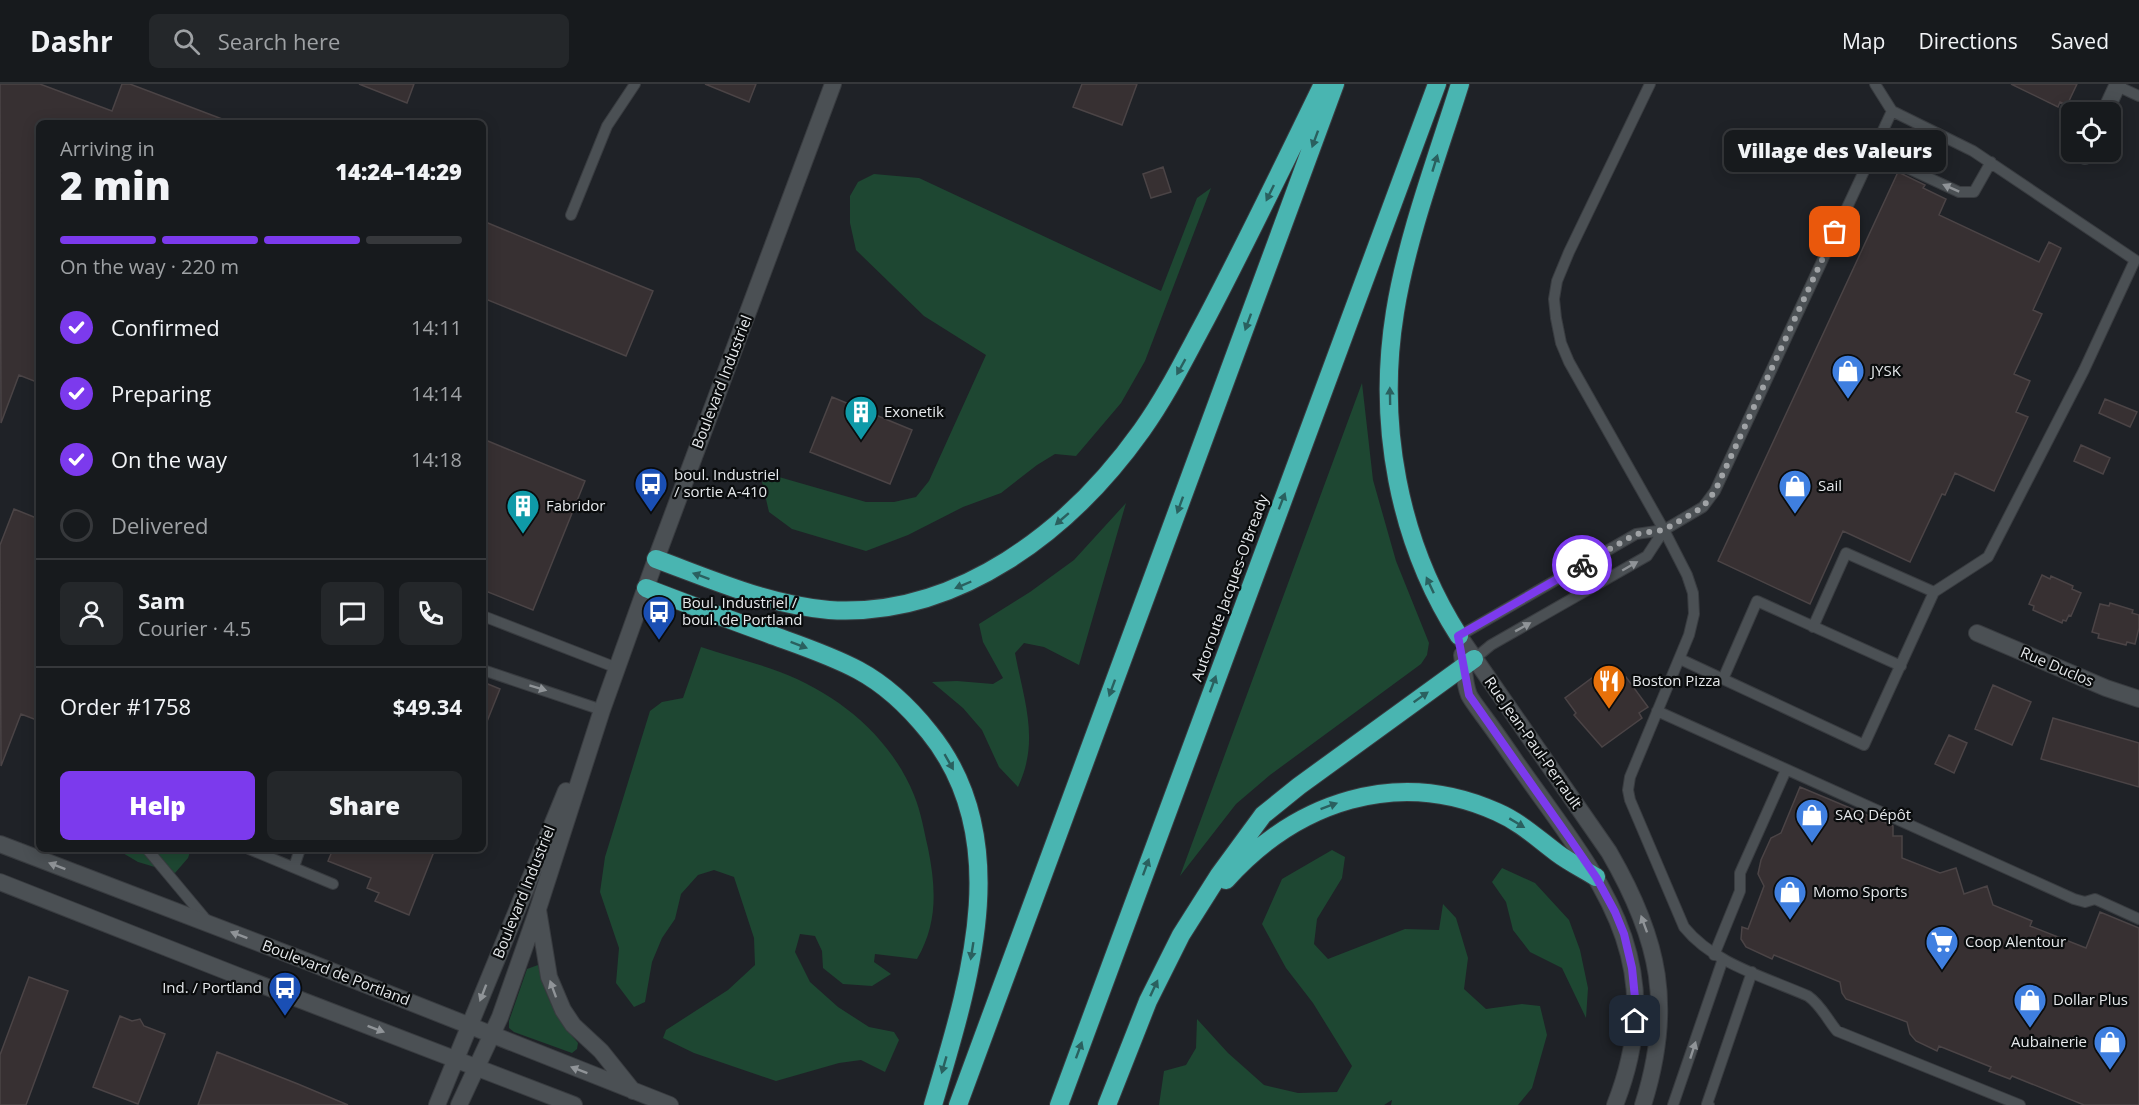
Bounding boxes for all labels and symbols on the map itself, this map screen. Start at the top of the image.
one-way arrow [1310,130,1320,148]
callout: Village des Valeurs [1724,130,1946,172]
one-way arrow [1431,154,1441,172]
one-way arrow [1942,183,1959,192]
one-way arrow [1265,184,1275,202]
pin [1809,206,1860,257]
street label: Boulevard Industriel [686,312,756,451]
one-way arrow [1242,313,1252,331]
shop icon: JYSK [1830,353,1866,400]
one-way arrow [1176,358,1186,375]
place label: JYSK [1869,360,1902,380]
one-way arrow [1385,386,1395,405]
building icon: Exonetik [843,394,879,441]
place label: Exonetik [884,401,944,421]
place label: boul. Industriel / sortie A-410 [674,464,779,501]
bus stop icon: boul. Industriel / sortie A-410 [633,466,669,513]
shop icon: Sail [1777,468,1813,515]
place label: Sail [1818,475,1842,495]
building icon: Fabridor [505,488,541,535]
street label: Autoroute Jacques-O'Bready [1186,491,1272,684]
one-way arrow [1277,492,1287,510]
place label: Fabridor [546,495,606,515]
one-way arrow [1175,496,1184,514]
one-way arrow [1055,512,1070,525]
courier [1552,535,1612,595]
one-way arrow [1622,561,1639,571]
one-way arrow [692,570,710,580]
one-way arrow [1425,577,1434,594]
one-way arrow [953,580,971,590]
place label: Boul. Industriel / boul. de Portland [682,592,803,629]
bus stop icon: Boul. Industriel / boul. de Portland [641,594,677,641]
one-way arrow [1515,622,1532,632]
one-way arrow [791,640,809,650]
street label: Rue Duclos [2018,642,2097,691]
restaurant icon: Boston Pizza [1591,663,1627,710]
place label: Boston Pizza [1632,670,1721,690]
street label: Rue Jean-Paul-Perrault [1481,672,1587,813]
one-way arrow [1209,675,1219,693]
one-way arrow [1107,679,1117,697]
one-way arrow [530,684,548,694]
one-way arrow [1412,691,1428,703]
one-way arrow [944,754,955,770]
shop icon: SAQ Dépôt [1794,797,1830,844]
one-way arrow [1321,801,1339,811]
place label: SAQ Dépôt [1835,804,1911,824]
one-way arrow [1509,817,1525,828]
street label: Boulevard Industriel [487,822,559,961]
one-way arrow [1141,858,1151,876]
one-way arrow [48,861,66,870]
shop icon: Momo Sports [1772,874,1808,921]
place label: Momo Sports [1813,881,1907,901]
one-way arrow [1639,915,1649,933]
supermarket icon: Coop Alentour [1924,924,1960,971]
one-way arrow [230,930,248,940]
place label: Coop Alentour [1965,931,2066,951]
street label: Boulevard de Portland [260,935,413,1009]
one-way arrow [967,942,976,961]
bus stop icon: Ind. / Portland [267,970,303,1017]
place label: Ind. / Portland [162,977,262,997]
one-way arrow [548,980,558,998]
one-way arrow [1150,980,1159,997]
shop icon: Dollar Plus [2012,982,2048,1029]
one-way arrow [478,984,488,1002]
place label: Dollar Plus [2053,989,2128,1009]
pin [1609,995,1660,1046]
shop icon: Aubainerie [2092,1024,2128,1071]
one-way arrow [367,1025,385,1035]
place label: Aubainerie [2011,1031,2087,1051]
one-way arrow [1074,1041,1084,1059]
one-way arrow [1688,1041,1698,1059]
one-way arrow [939,1056,948,1074]
one-way arrow [570,1065,588,1074]

